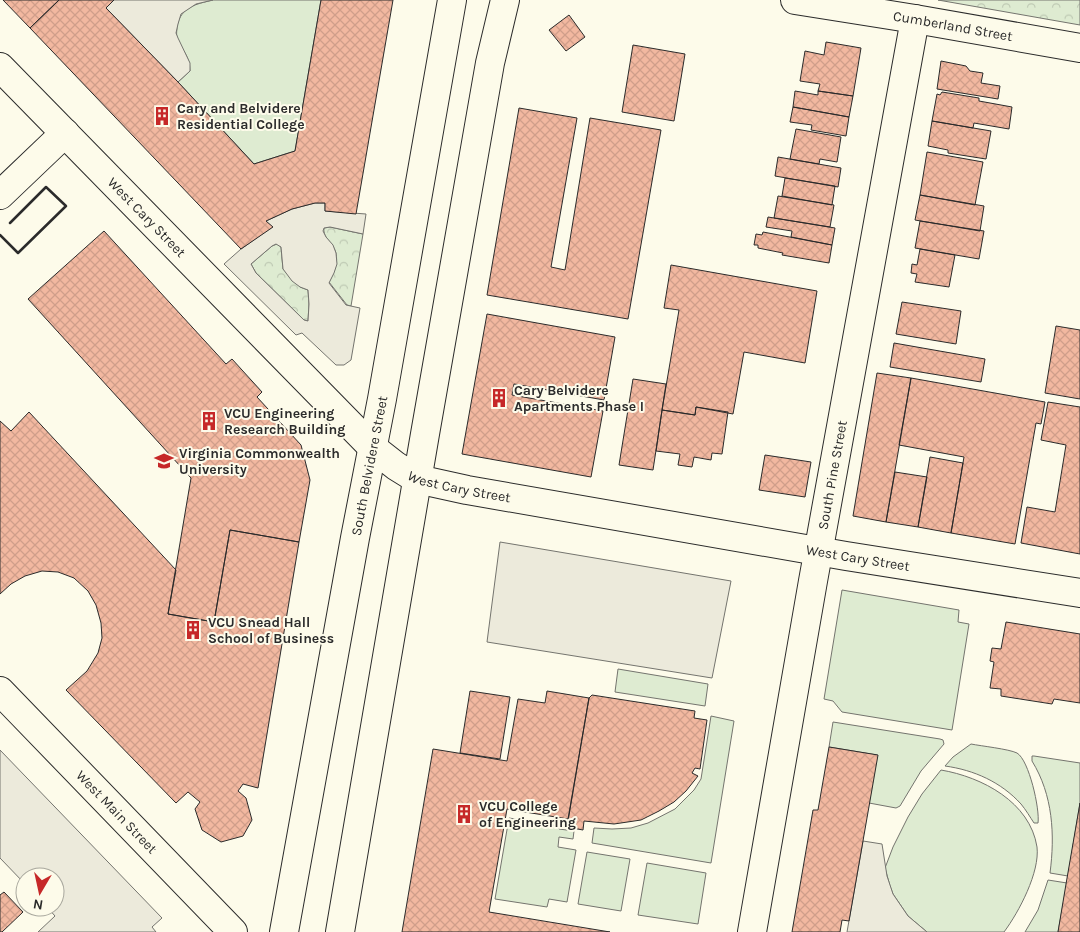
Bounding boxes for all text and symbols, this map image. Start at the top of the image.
street label: Cumberland Street [892,7,1014,45]
place label: Cary and Belvidere Residential College [177,100,305,133]
building icon: Cary and Belvidere Residential College [151,105,173,127]
street label: West Cary Street [104,174,190,260]
place label: Cary Belvidere Apartments Phase I [514,382,644,415]
building icon: Cary Belvidere Apartments Phase I [488,387,510,409]
street label: South Belvidere Street [347,394,391,537]
place label: VCU Engineering Research Building [224,405,345,438]
building icon: VCU Engineering Research Building [198,410,220,432]
street label: South Pine Street [814,419,851,531]
place label: Virginia Commonwealth University [179,445,340,478]
school or university icon: Virginia Commonwealth University [153,450,175,472]
street label: West Cary Street [404,467,512,506]
street label: West Cary Street [805,541,911,574]
place label: VCU Snead Hall School of Business [208,614,334,647]
building icon: VCU Snead Hall School of Business [182,619,204,641]
street label: West Main Street [73,767,161,857]
place label: VCU College of Engineering [479,798,576,831]
building icon: VCU College of Engineering [453,803,475,825]
north arrow [15,867,65,917]
text: N [32,895,44,914]

